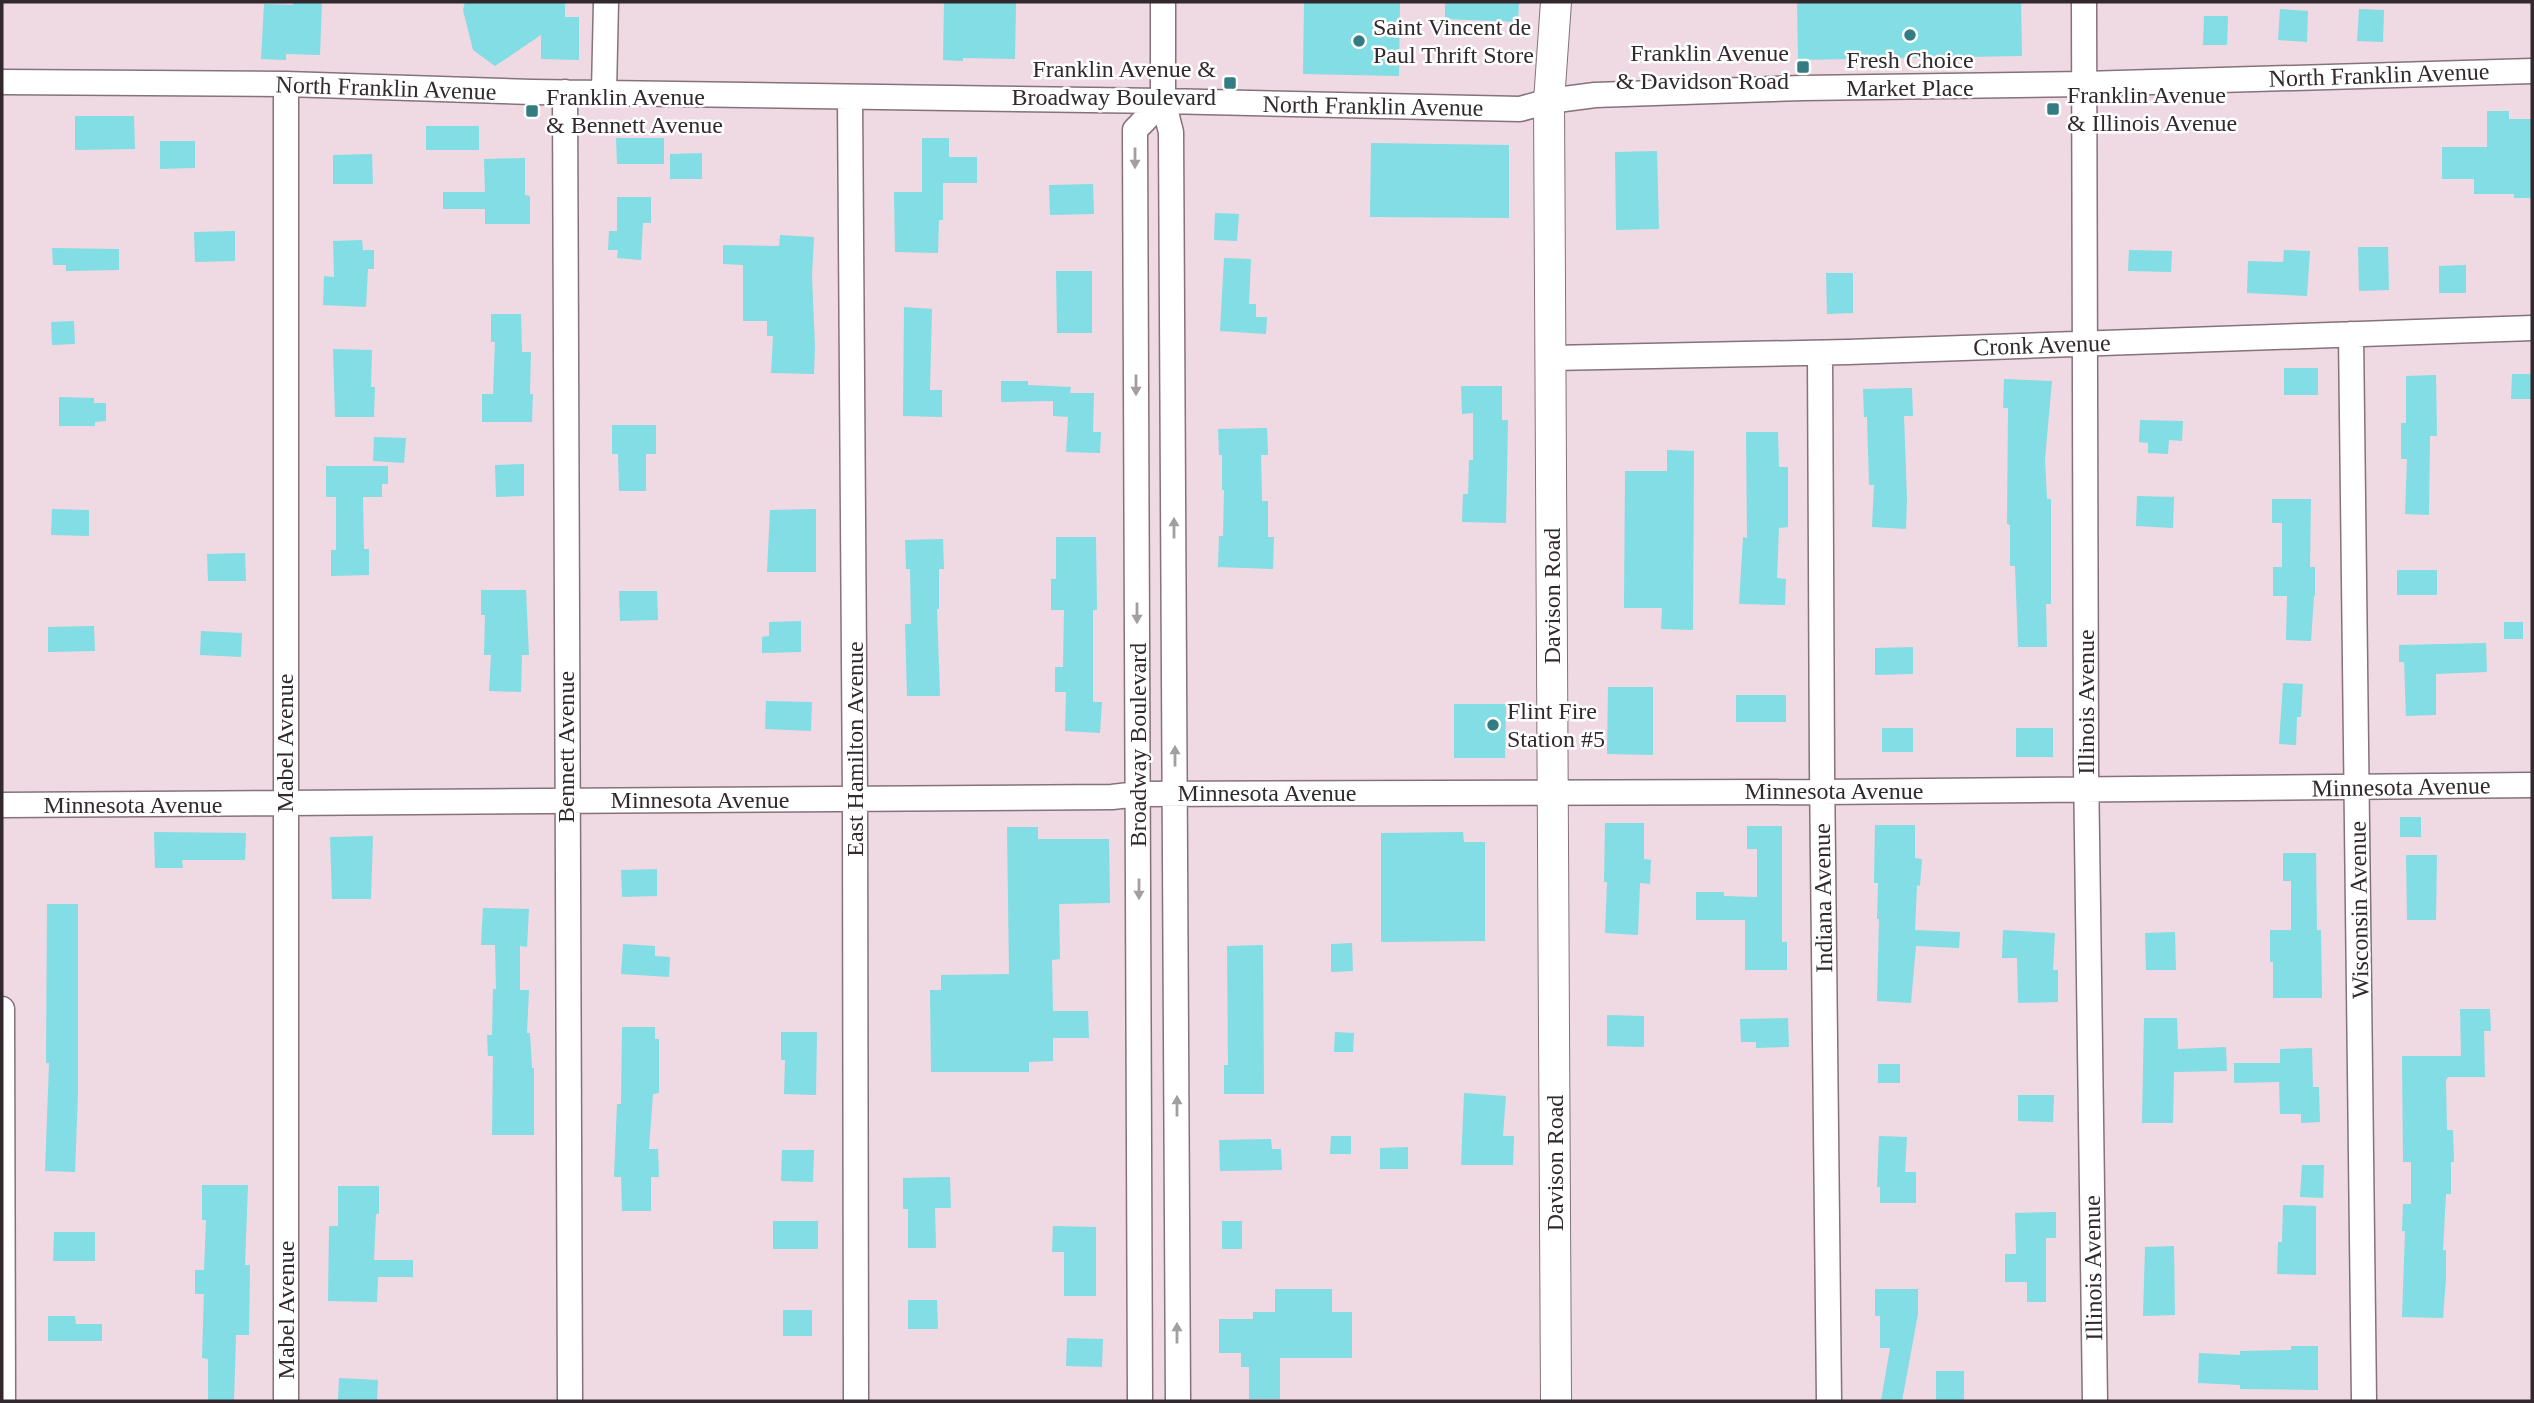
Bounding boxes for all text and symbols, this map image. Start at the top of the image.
place label: Saint Vincent de Paul Thrift Store [1373,14,1534,68]
marker: Fresh Choice Market Place [1902,27,1918,43]
marker: Saint Vincent de Paul Thrift Store [1351,33,1367,49]
place label: Franklin Avenue & Davidson Road [1616,40,1789,94]
place label: Fresh Choice Market Place [1846,47,1974,101]
place label: Franklin Avenue & Broadway Boulevard [1011,56,1216,110]
street label: North Franklin Avenue [2268,58,2490,92]
marker: Franklin Avenue & Davidson Road [1795,59,1811,75]
street label: North Franklin Avenue [275,71,497,105]
marker: Franklin Avenue & Broadway Boulevard [1222,75,1238,91]
place label: Franklin Avenue & Illinois Avenue [2067,82,2237,136]
place label: Franklin Avenue & Bennett Avenue [546,84,723,138]
street label: North Franklin Avenue [1262,91,1484,121]
marker: Franklin Avenue & Illinois Avenue [2045,101,2061,117]
marker: Franklin Avenue & Bennett Avenue [524,103,540,119]
one-way arrow [1129,147,1141,169]
street label: Cronk Avenue [1973,330,2111,360]
one-way arrow [1130,374,1142,396]
one-way arrow [1168,517,1180,539]
street label: Davison Road [1539,528,1565,664]
one-way arrow [1131,602,1143,624]
street label: Illinois Avenue [2073,629,2099,775]
street label: East Hamilton Avenue [842,641,868,857]
street label: Broadway Boulevard [1125,643,1151,847]
street label: Bennett Avenue [553,671,579,823]
street label: Mabel Avenue [272,674,298,812]
place label: Flint Fire Station #5 [1507,698,1605,752]
marker: Flint Fire Station #5 [1485,717,1501,733]
one-way arrow [1169,744,1181,766]
street label: Minnesota Avenue [2311,772,2491,802]
street label: Minnesota Avenue [1745,778,1923,804]
street label: Minnesota Avenue [1178,780,1356,806]
street label: Minnesota Avenue [611,787,789,813]
street label: Minnesota Avenue [44,792,222,818]
street label: Wisconsin Avenue [2344,821,2374,999]
street label: Indiana Avenue [1809,823,1837,973]
one-way arrow [1133,878,1144,900]
one-way arrow [1171,1094,1183,1116]
street label: Davison Road [1542,1095,1568,1231]
street label: Illinois Avenue [2079,1195,2107,1341]
street label: Mabel Avenue [273,1241,299,1379]
one-way arrow [1172,1322,1183,1344]

